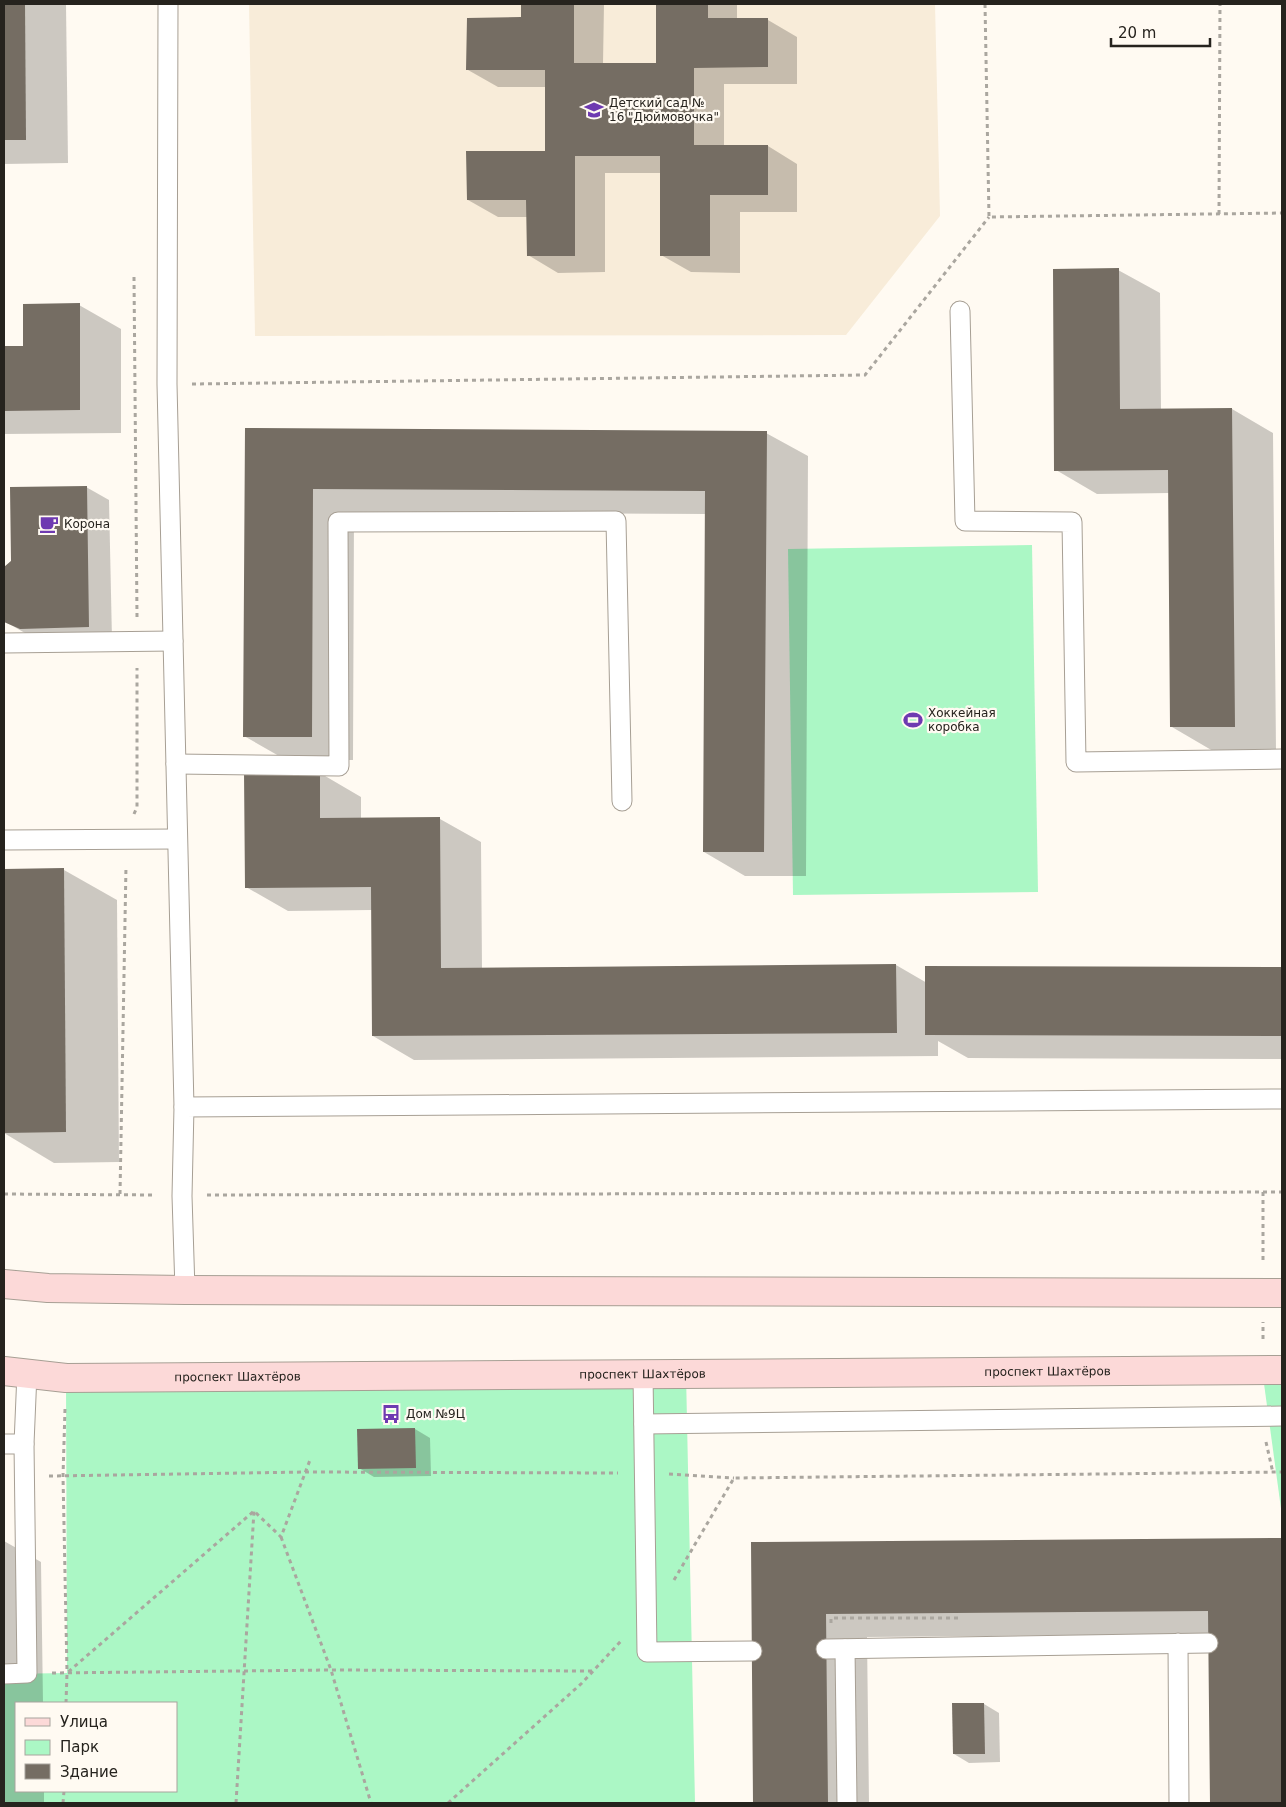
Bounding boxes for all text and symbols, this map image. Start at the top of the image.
scale bar [1111,15,1210,47]
text: 20 m [1118,24,1156,42]
place label: Детский сад № 16 "Дюймовочка" [609,96,719,124]
school or university icon: Детский сад № 16 "Дюймовочка" [583,99,605,121]
cafe icon: Корона [38,513,60,535]
place label: Корона [64,517,110,531]
place label: Хоккейная коробка [928,706,996,734]
sports icon: Хоккейная коробка [902,709,924,731]
street label: проспект Шахтёров [984,1364,1111,1379]
street label: проспект Шахтёров [579,1367,706,1382]
street label: проспект Шахтёров [174,1369,301,1384]
bus stop icon: Дом №9Ц [380,1403,402,1425]
place label: Дом №9Ц [406,1407,465,1421]
legend [15,1702,178,1792]
text: Улица [60,1713,108,1731]
text: Парк [60,1738,99,1756]
text: Здание [60,1763,118,1781]

